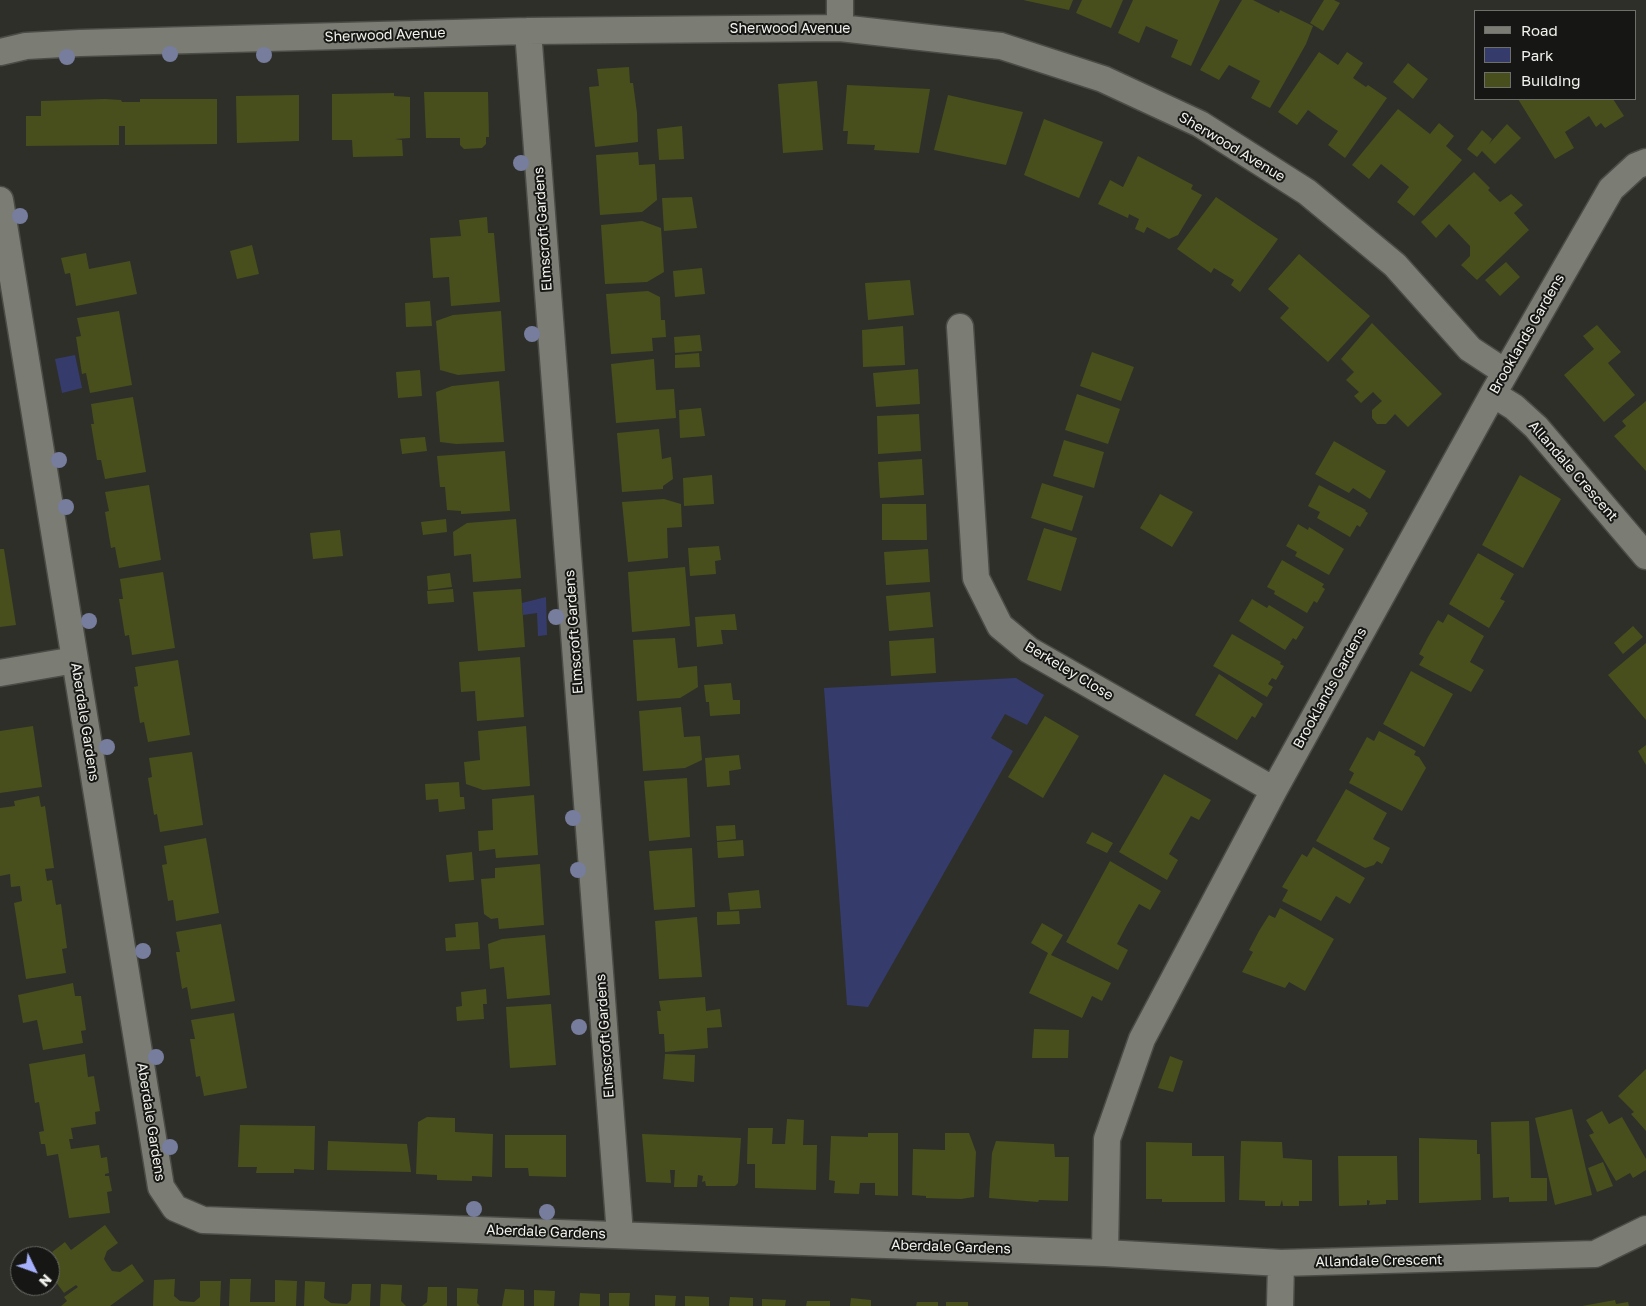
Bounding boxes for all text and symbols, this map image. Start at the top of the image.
legend [1474,10,1636,100]
street label: Sherwood Avenue [730,21,850,37]
text: Road [1521,21,1558,39]
street label: Sherwood Avenue [324,24,446,46]
text: Park [1521,46,1553,64]
text: Building [1521,71,1581,89]
street label: Sherwood Avenue [1176,109,1288,185]
street label: Elmscroft Gardens [530,166,556,292]
street label: Brooklands Gardens [1486,271,1568,397]
street label: Allandale Crescent [1525,417,1621,525]
street label: Elmscroft Gardens [561,569,587,695]
street label: Brooklands Gardens [1290,625,1370,751]
street label: Berkeley Close [1022,638,1116,704]
street label: Aberdale Gardens [67,662,103,782]
street label: Elmscroft Gardens [592,973,618,1099]
street label: Aberdale Gardens [133,1062,169,1182]
street label: Aberdale Gardens [486,1222,606,1242]
street label: Aberdale Gardens [891,1237,1011,1257]
north arrow [10,1246,60,1296]
street label: Allandale Crescent [1315,1251,1443,1271]
text: N [36,1271,56,1290]

